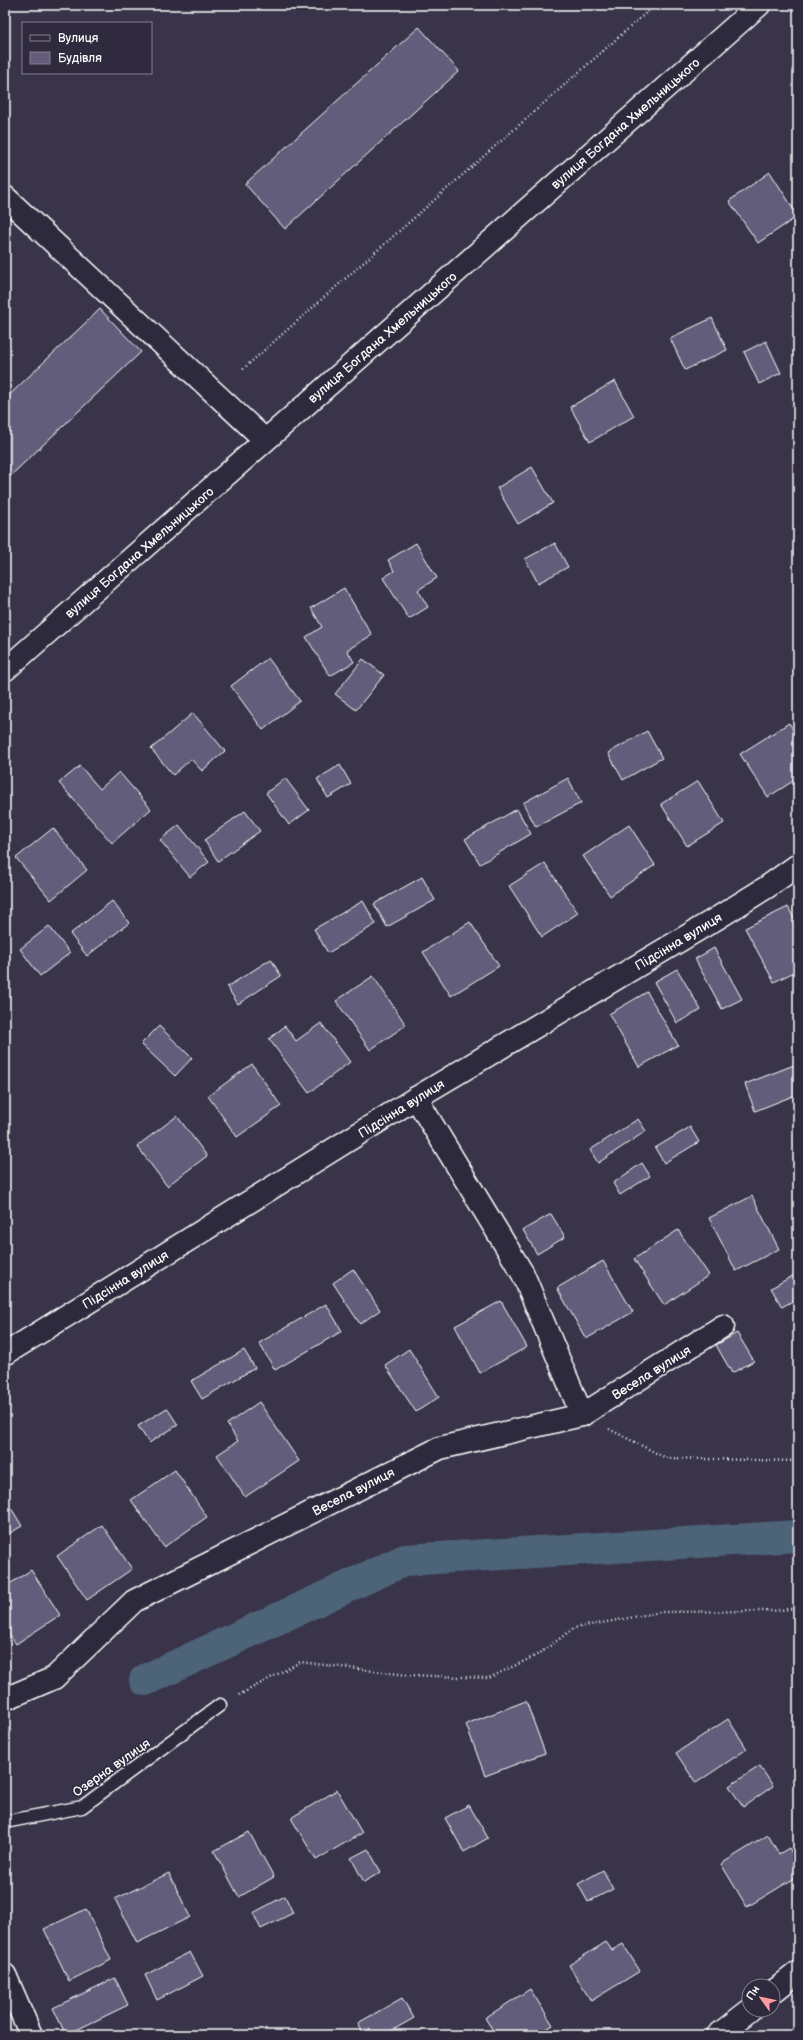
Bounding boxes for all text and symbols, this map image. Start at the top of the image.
legend [22,22,152,74]
text: Вулиця [58,31,99,46]
text: Будівля [58,51,102,66]
street label: вулиця Богдана Хмельницького [548,55,704,193]
street label: вулиця Богдана Хмельницького [305,269,461,407]
street label: вулиця Богдана Хмельницького [62,484,218,622]
street label: Підсінна вулиця [632,910,725,974]
street label: Підсінна вулиця [355,1076,448,1142]
street label: Підсінна вулиця [79,1247,172,1313]
street label: Весела вулиця [609,1342,694,1403]
street label: Весела вулиця [310,1464,397,1519]
street label: Озерна вулиця [70,1735,153,1800]
north arrow [741,1978,781,2018]
text: Пн [744,1983,762,2003]

